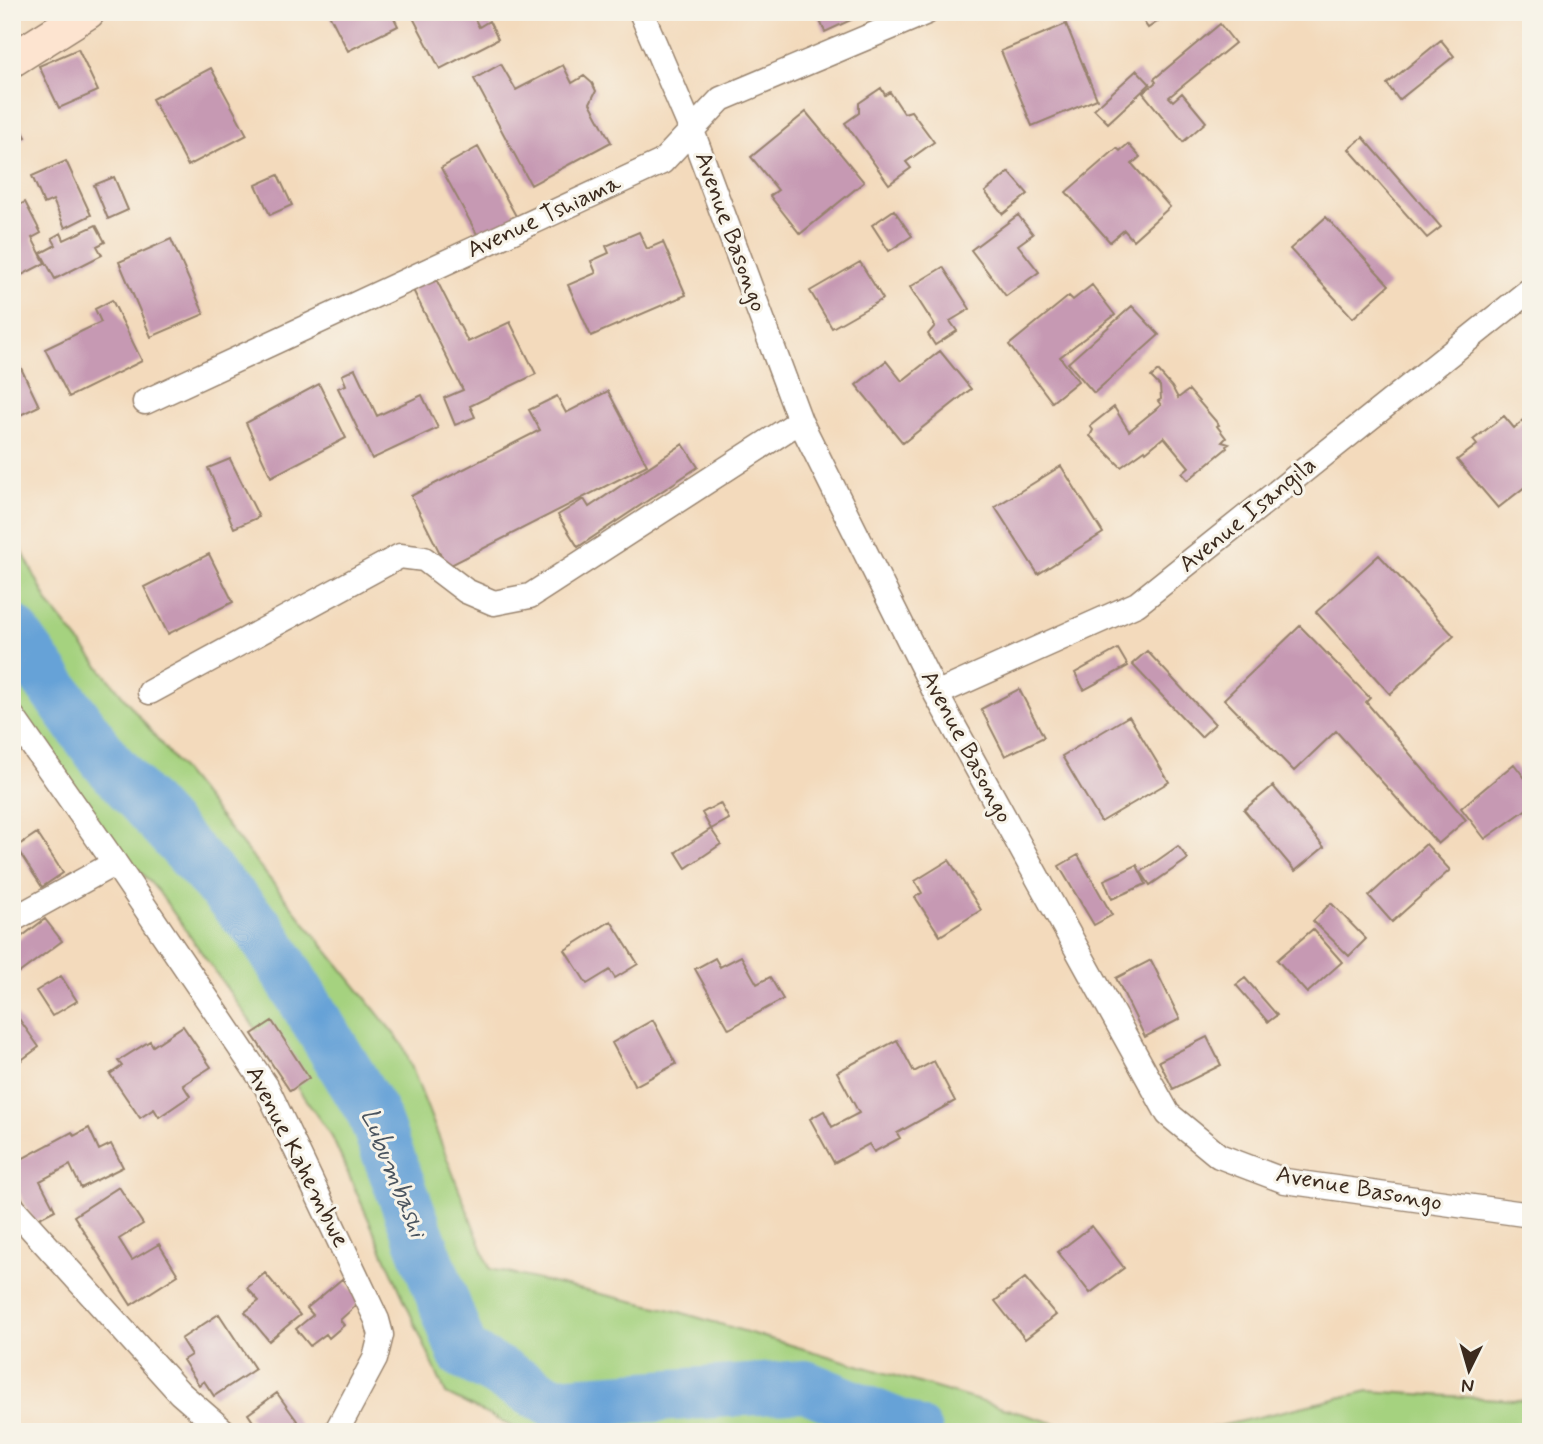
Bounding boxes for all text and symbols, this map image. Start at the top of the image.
street label: Avenue Basongo [687,148,773,316]
street label: Avenue Tshiama [462,168,626,266]
street label: Avenue Isangila [1173,450,1324,582]
street label: Avenue Basongo [913,666,1019,828]
street label: Avenue Kahembwe [238,1061,356,1253]
water label: Lubumbashi [352,1103,435,1245]
street label: Avenue Basongo [1274,1159,1444,1219]
north arrow [1434,1336,1504,1406]
text: N [1460,1372,1475,1398]

